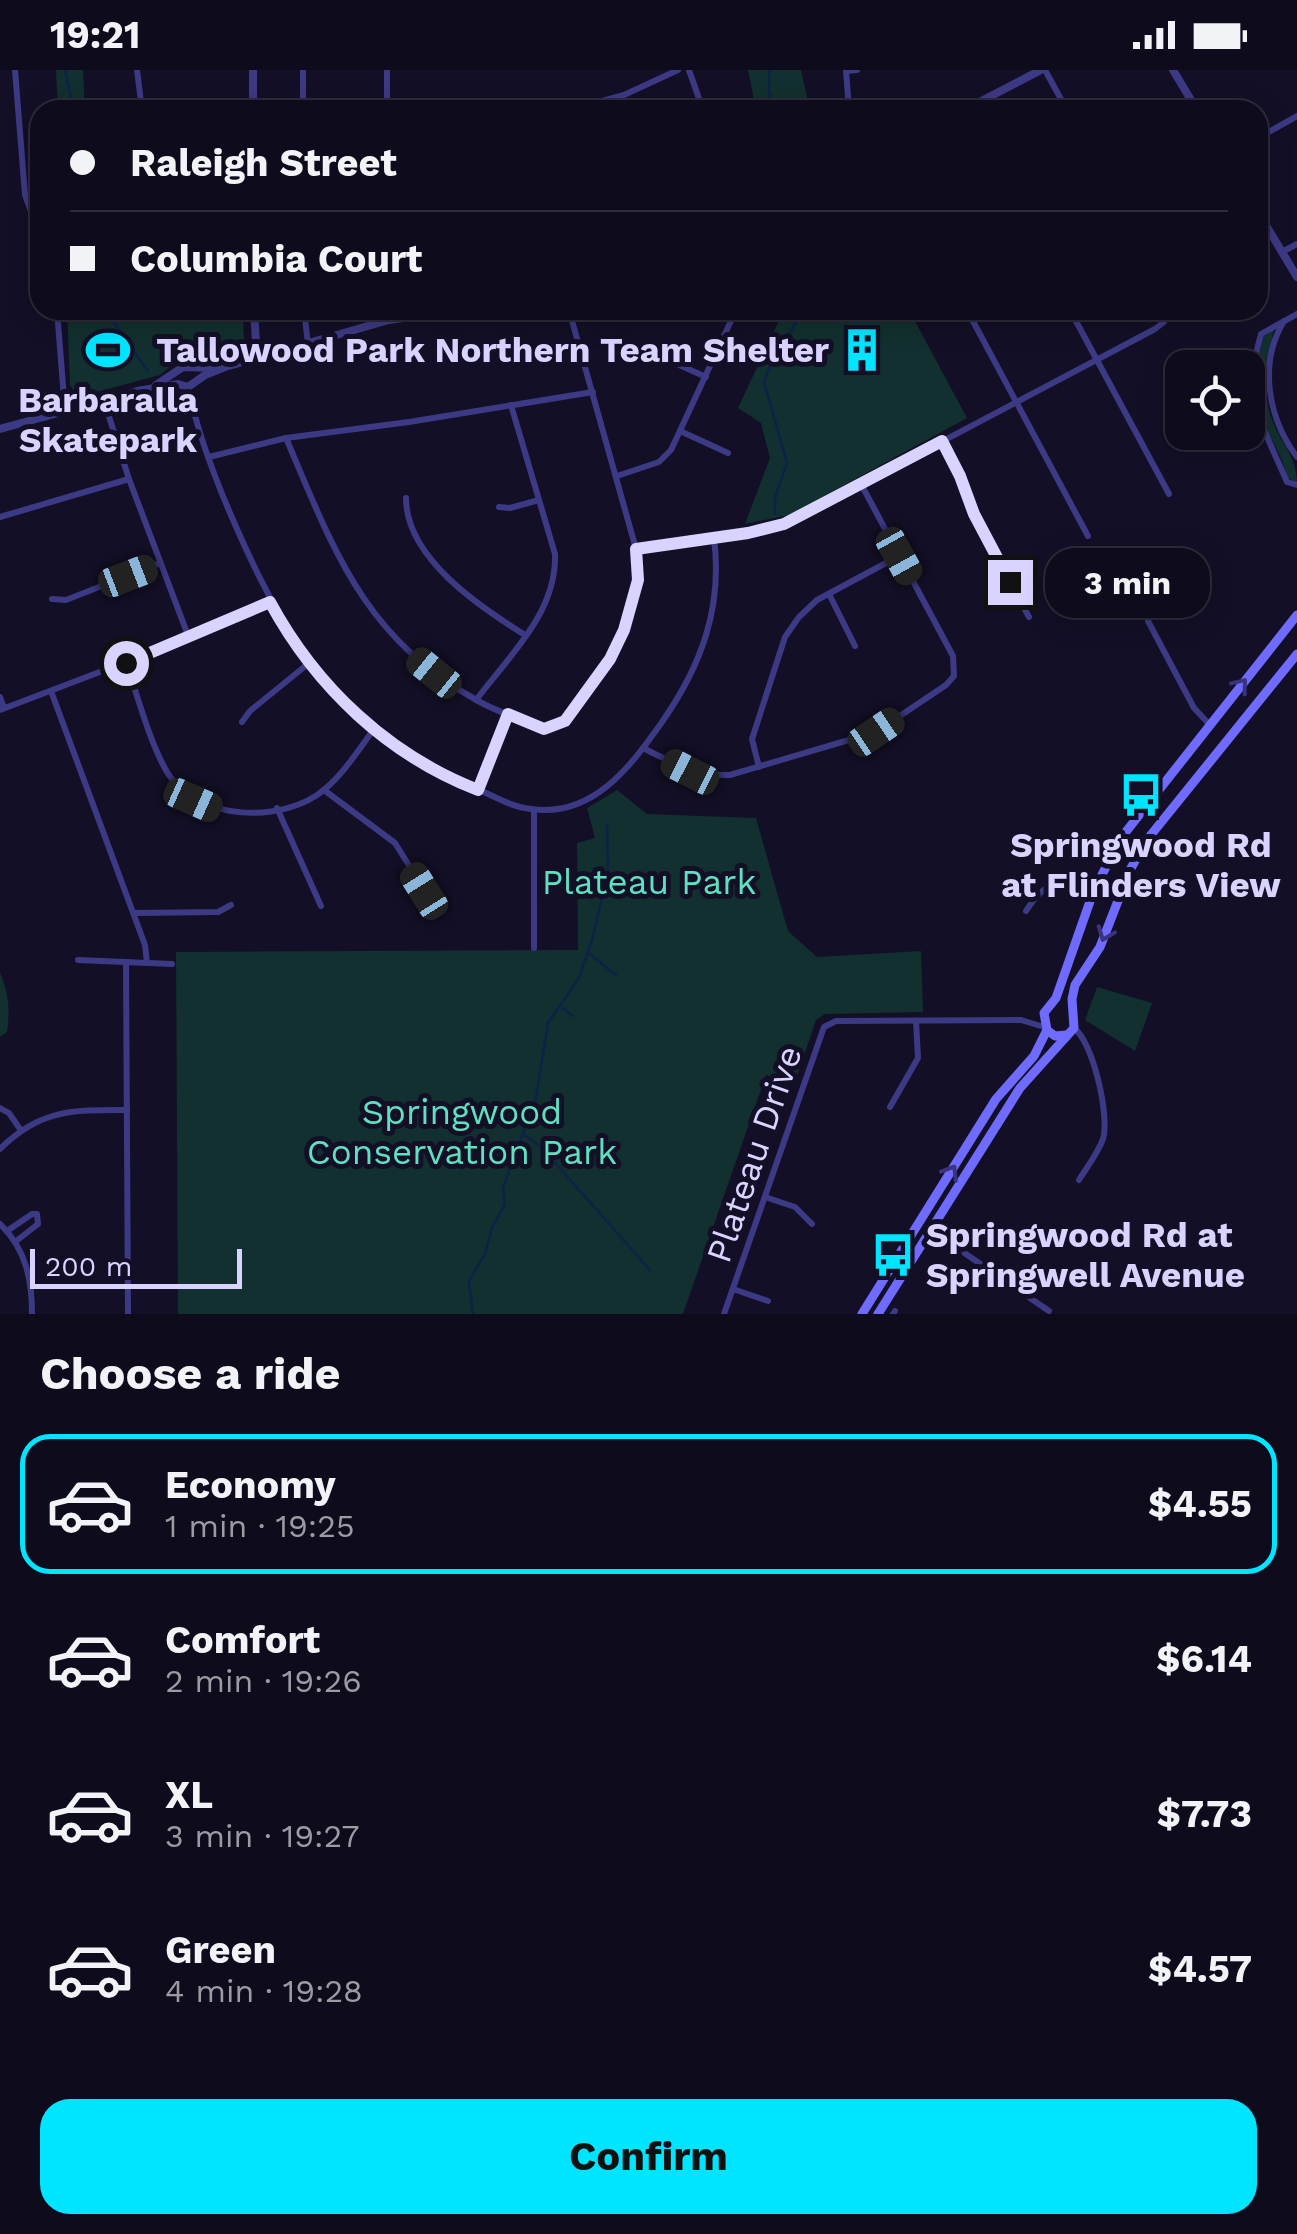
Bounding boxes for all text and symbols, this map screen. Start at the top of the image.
text: 19:21 [50,13,140,57]
text: Raleigh Street [130,141,397,185]
text: Columbia Court [130,237,422,281]
sports icon: Barbaralla Skatepark [84,326,132,374]
building icon: Tallowood Park Northern Team Shelter [838,326,886,374]
place label: Tallowood Park Northern Team Shelter [156,329,829,371]
map controls [1165,350,1265,450]
button: locate [1165,350,1265,450]
place label: Barbaralla Skatepark [18,379,199,461]
car [871,522,927,590]
callout: 3 min [1045,547,1210,617]
car [95,551,161,601]
route end [988,560,1033,605]
text: 3 min [1084,564,1171,602]
route start [104,641,149,686]
car [401,642,467,704]
one-way arrow [1229,678,1246,696]
car [843,703,909,761]
car [656,745,724,799]
bus stop icon: Springwood Rd at Flinders View [1117,771,1165,819]
car [159,774,227,826]
place label: Springwood Rd at Flinders View [1001,824,1281,906]
car [395,858,453,924]
park label: Plateau Park [542,861,756,903]
one-way arrow [1096,924,1116,942]
street label: Plateau Drive [697,1040,811,1268]
park label: Springwood Conservation Park [307,1091,617,1173]
one-way arrow [938,1164,957,1182]
place label: Springwood Rd at Springwell Avenue [926,1214,1245,1296]
bus stop icon: Springwood Rd at Springwell Avenue [869,1231,917,1279]
scale bar [30,1244,242,1288]
text: 200 m [45,1250,132,1283]
text: Choose a ride [40,1347,340,1400]
icon: car [45,1459,135,1549]
text: Economy [165,1463,336,1507]
text: $4.55 [1148,1482,1252,1526]
text: 1 min · 19:25 [165,1507,355,1545]
icon: car [45,1614,135,1704]
text: Comfort [165,1618,320,1662]
text: $6.14 [1156,1637,1252,1681]
text: 2 min · 19:26 [165,1662,362,1700]
icon: car [45,1769,135,1859]
text: XL [165,1773,213,1817]
text: $7.73 [1157,1792,1252,1836]
text: 3 min · 19:27 [165,1817,359,1855]
icon: car [45,1924,135,2014]
text: Green [165,1928,276,1972]
text: $4.57 [1148,1947,1252,1991]
text: 4 min · 19:28 [165,1972,363,2010]
button: Confirm [40,2099,1257,2214]

